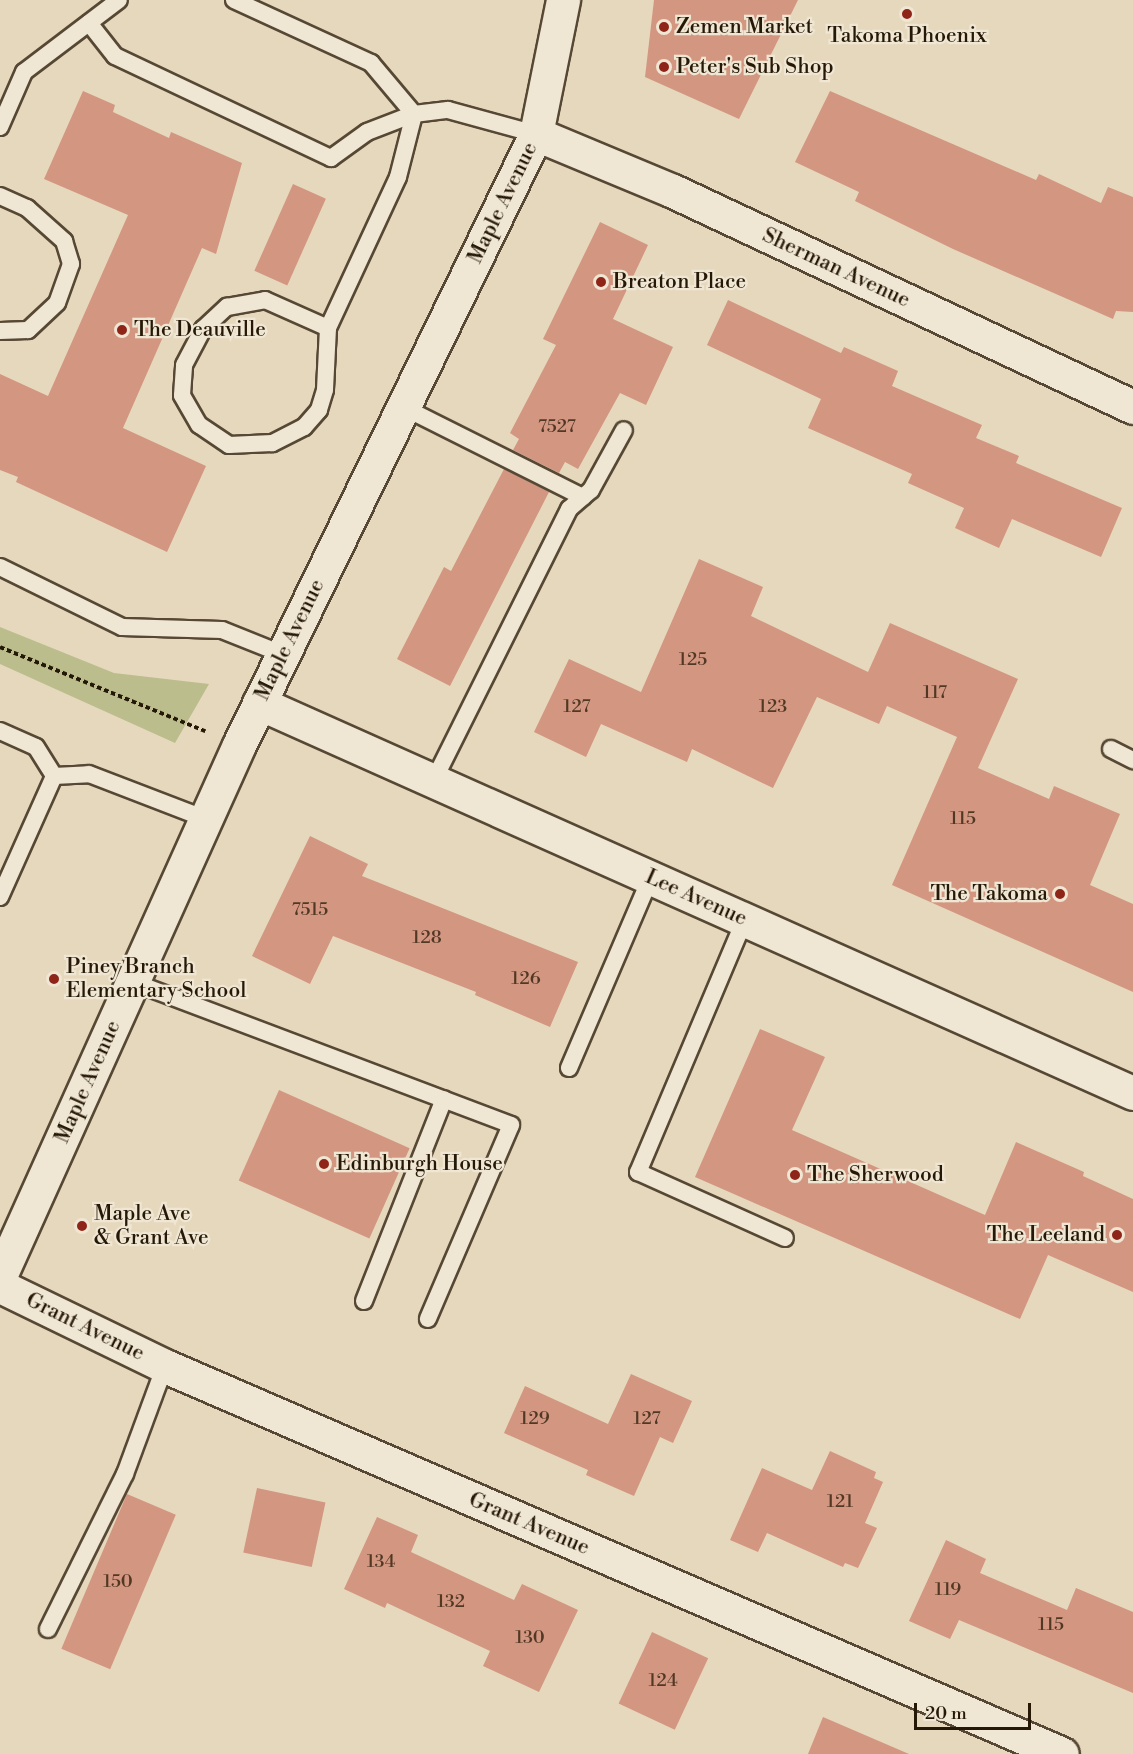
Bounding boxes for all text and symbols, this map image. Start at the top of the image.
marker: Takoma Phoenix [900,7,914,21]
place label: Zemen Market [676,14,813,40]
marker: Zemen Market [657,20,671,34]
place label: Takoma Phoenix [827,23,987,49]
place label: Peter's Sub Shop [676,54,834,80]
marker: Peter's Sub Shop [657,60,671,74]
street label: Maple Avenue [463,138,543,268]
street label: Sherman Avenue [758,223,914,313]
place label: Breaton Place [613,269,746,295]
marker: Breaton Place [594,275,608,289]
place label: The Deauville [134,317,266,343]
marker: The Deauville [115,323,129,337]
house number: 7527 [538,416,576,438]
street label: Maple Avenue [250,575,330,705]
house number: 125 [679,649,707,671]
house number: 117 [923,682,947,704]
house number: 127 [563,696,591,718]
house number: 123 [759,696,787,718]
house number: 115 [950,808,976,830]
street label: Lee Avenue [641,864,751,932]
place label: The Takoma [930,881,1048,907]
marker: The Takoma [1053,887,1067,901]
house number: 7515 [292,899,328,921]
house number: 128 [412,927,442,949]
place label: Piney Branch Elementary School [66,954,246,1004]
house number: 126 [511,968,541,990]
marker: Piney Branch Elementary School [47,972,61,986]
street label: Maple Avenue [50,1017,126,1147]
place label: Edinburgh House [336,1151,503,1177]
marker: Edinburgh House [317,1157,331,1171]
place label: The Sherwood [807,1162,944,1188]
marker: The Sherwood [788,1168,802,1182]
place label: Maple Ave & Grant Ave [94,1201,209,1251]
marker: Maple Ave & Grant Ave [75,1219,89,1233]
place label: The Leeland [987,1222,1105,1248]
marker: The Leeland [1110,1228,1124,1242]
street label: Grant Avenue [22,1287,148,1367]
house number: 129 [520,1408,550,1430]
house number: 127 [633,1408,661,1430]
street label: Grant Avenue [465,1487,593,1561]
house number: 121 [827,1491,853,1513]
house number: 134 [367,1551,395,1573]
house number: 150 [103,1571,133,1593]
house number: 119 [935,1579,961,1601]
house number: 132 [437,1591,465,1613]
house number: 115 [1038,1614,1064,1636]
house number: 130 [515,1627,545,1649]
house number: 124 [648,1670,678,1692]
scale bar [917,1691,1034,1729]
text: 20 m [925,1702,967,1725]

